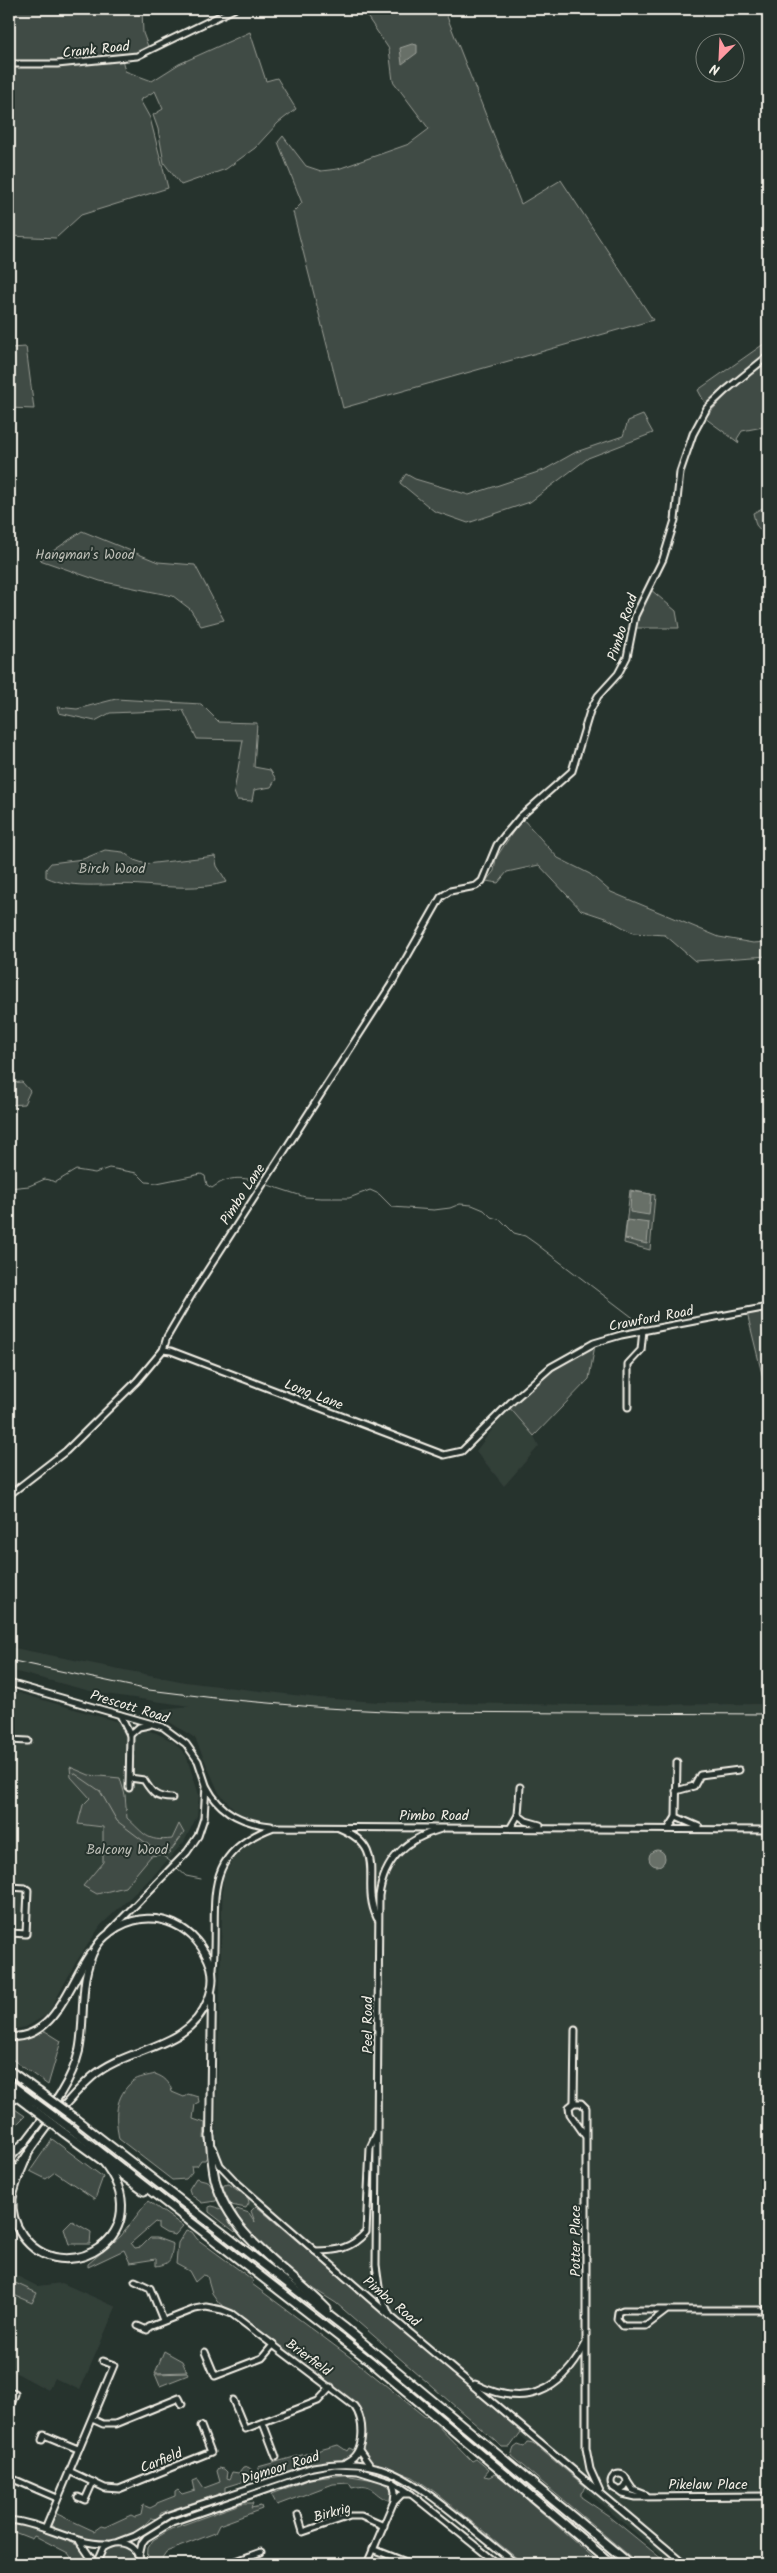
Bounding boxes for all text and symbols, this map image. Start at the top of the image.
north arrow [694,32,744,82]
street label: Crank Road [61,35,132,64]
text: N [706,57,724,81]
park label: Hangman's Wood [35,544,136,566]
street label: Pimbo Road [602,590,644,664]
park label: Birch Wood [79,858,146,880]
street label: Pimbo Lane [215,1159,271,1230]
street label: Crawford Road [607,1300,696,1338]
street label: Long Lane [281,1374,347,1417]
street label: Prescott Road [87,1685,173,1730]
street label: Pimbo Road [399,1805,470,1827]
park label: Balcony Wood [86,1839,169,1861]
street label: Peel Road [357,1995,379,2054]
street label: Potter Place [565,2205,587,2277]
street label: Pimbo Road [358,2271,426,2333]
street label: Brierfield [281,2334,337,2383]
street label: Carfield [137,2442,187,2479]
street label: Digmoor Road [238,2445,323,2490]
street label: Pikelaw Place [669,2474,748,2496]
street label: Birkrig [311,2497,353,2529]

